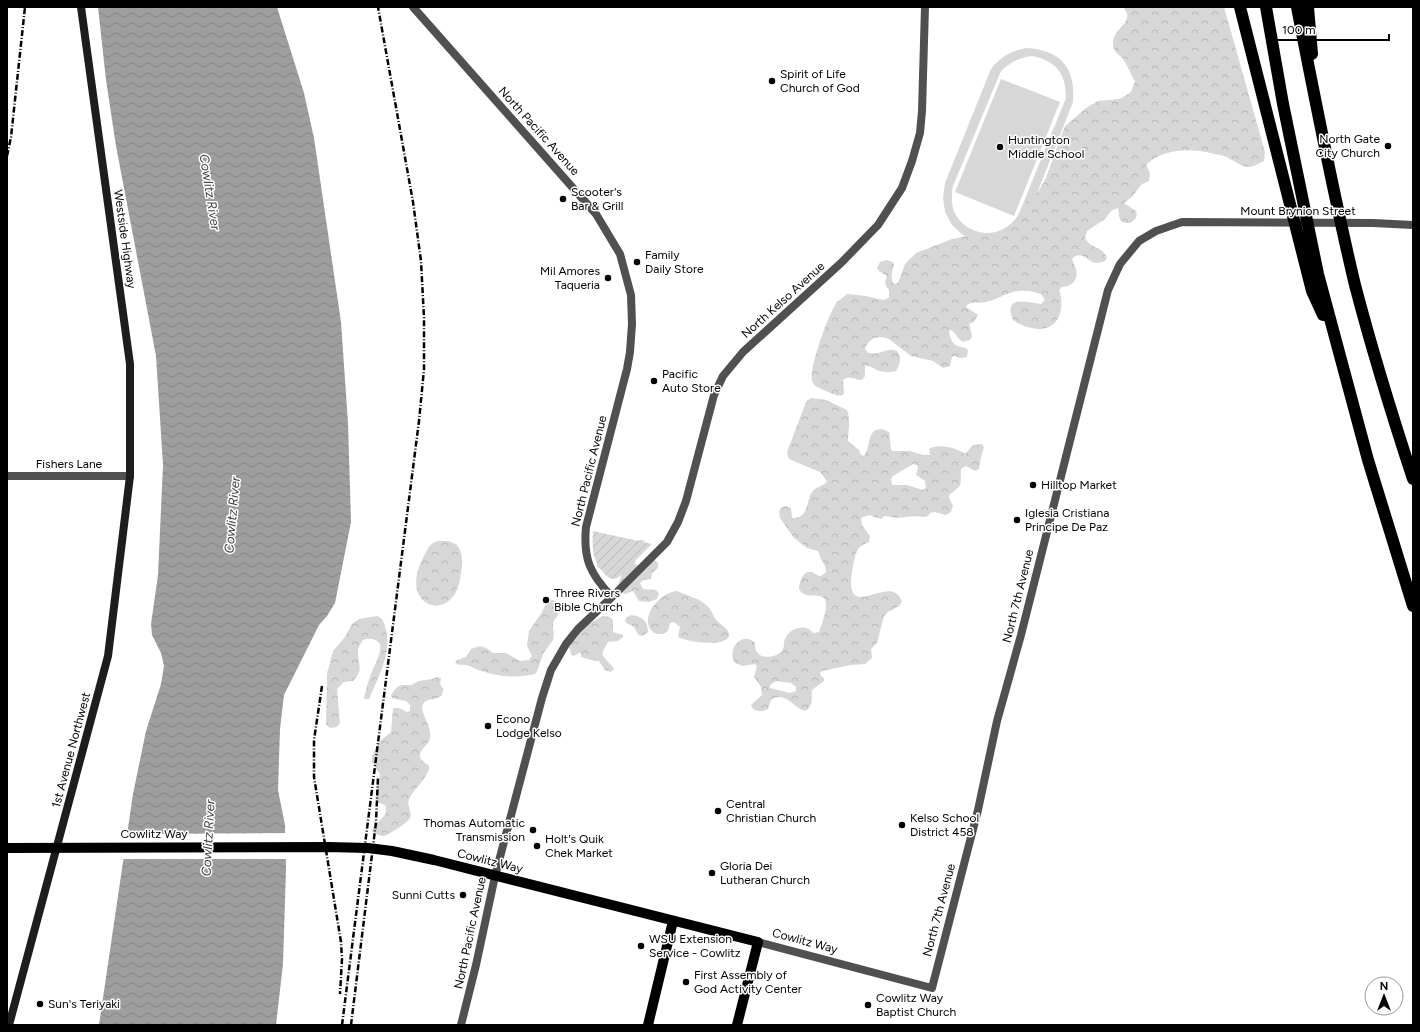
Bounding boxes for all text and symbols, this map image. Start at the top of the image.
scale bar [1276,16,1389,42]
text: 100 m [1282,23,1316,37]
place label: Spirit of Life Church of God [780,67,860,95]
marker: Spirit of Life Church of God [767,76,777,86]
street label: North Pacific Avenue [496,84,583,178]
place label: North Gate City Church [1315,132,1380,160]
place label: Huntington Middle School [1008,133,1084,161]
marker: North Gate City Church [1383,141,1393,151]
marker: Huntington Middle School [995,142,1005,152]
water label: Cowlitz River [197,153,224,232]
place label: Scooter's Bar & Grill [571,185,623,213]
street label: Westside Highway [111,189,139,290]
marker: Scooter's Bar & Grill [558,194,568,204]
street label: Mount Brynion Street [1240,204,1356,218]
place label: Family Daily Store [645,248,704,276]
marker: Family Daily Store [632,257,642,267]
street label: North Kelso Avenue [739,259,828,341]
place label: Mil Amores Taqueria [540,264,600,292]
marker: Mil Amores Taqueria [603,273,613,283]
place label: Pacific Auto Store [662,367,721,395]
marker: Pacific Auto Store [649,376,659,386]
street label: North Pacific Avenue [568,414,610,528]
street label: Fishers Lane [36,457,103,471]
water label: Cowlitz River [221,475,243,554]
place label: Hilltop Market [1041,478,1117,492]
marker: Hilltop Market [1028,480,1038,490]
place label: Iglesia Cristiana Principe De Paz [1025,506,1109,534]
marker: Iglesia Cristiana Principe De Paz [1012,515,1022,525]
street label: North 7th Avenue [1000,547,1036,644]
place label: Three Rivers Bible Church [554,586,623,614]
marker: Three Rivers Bible Church [541,595,551,605]
street label: 1st Avenue Northwest [49,690,93,809]
place label: Econo Lodge Kelso [496,712,562,740]
marker: Econo Lodge Kelso [483,721,493,731]
place label: Central Christian Church [726,797,816,825]
water label: Cowlitz River [198,799,218,877]
marker: Central Christian Church [713,806,723,816]
place label: Kelso School District 458 [910,811,979,839]
place label: Thomas Automatic Transmission [423,816,525,844]
marker: Kelso School District 458 [897,820,907,830]
marker: Thomas Automatic Transmission [528,825,538,835]
street label: Cowlitz Way [120,827,188,841]
place label: Holt's Quik Chek Market [545,832,613,860]
marker: Holt's Quik Chek Market [532,841,542,851]
street label: Cowlitz Way [456,846,525,876]
place label: Gloria Dei Lutheran Church [720,859,810,887]
street label: North 7th Avenue [920,862,958,958]
marker: Gloria Dei Lutheran Church [707,868,717,878]
street label: North Pacific Avenue [451,875,489,990]
place label: Sunni Cutts [392,888,455,902]
marker: Sunni Cutts [458,890,468,900]
street label: Cowlitz Way [771,926,840,957]
place label: WSU Extension Service - Cowlitz [649,932,741,960]
marker: WSU Extension Service - Cowlitz [636,941,646,951]
place label: First Assembly of God Activity Center [694,968,802,996]
north arrow [1364,976,1404,1016]
marker: First Assembly of God Activity Center [681,977,691,987]
text: N [1380,980,1388,993]
place label: Cowlitz Way Baptist Church [876,991,957,1019]
place label: Sun's Teriyaki [48,997,120,1011]
marker: Sun's Teriyaki [35,999,45,1009]
marker: Cowlitz Way Baptist Church [863,1000,873,1010]

